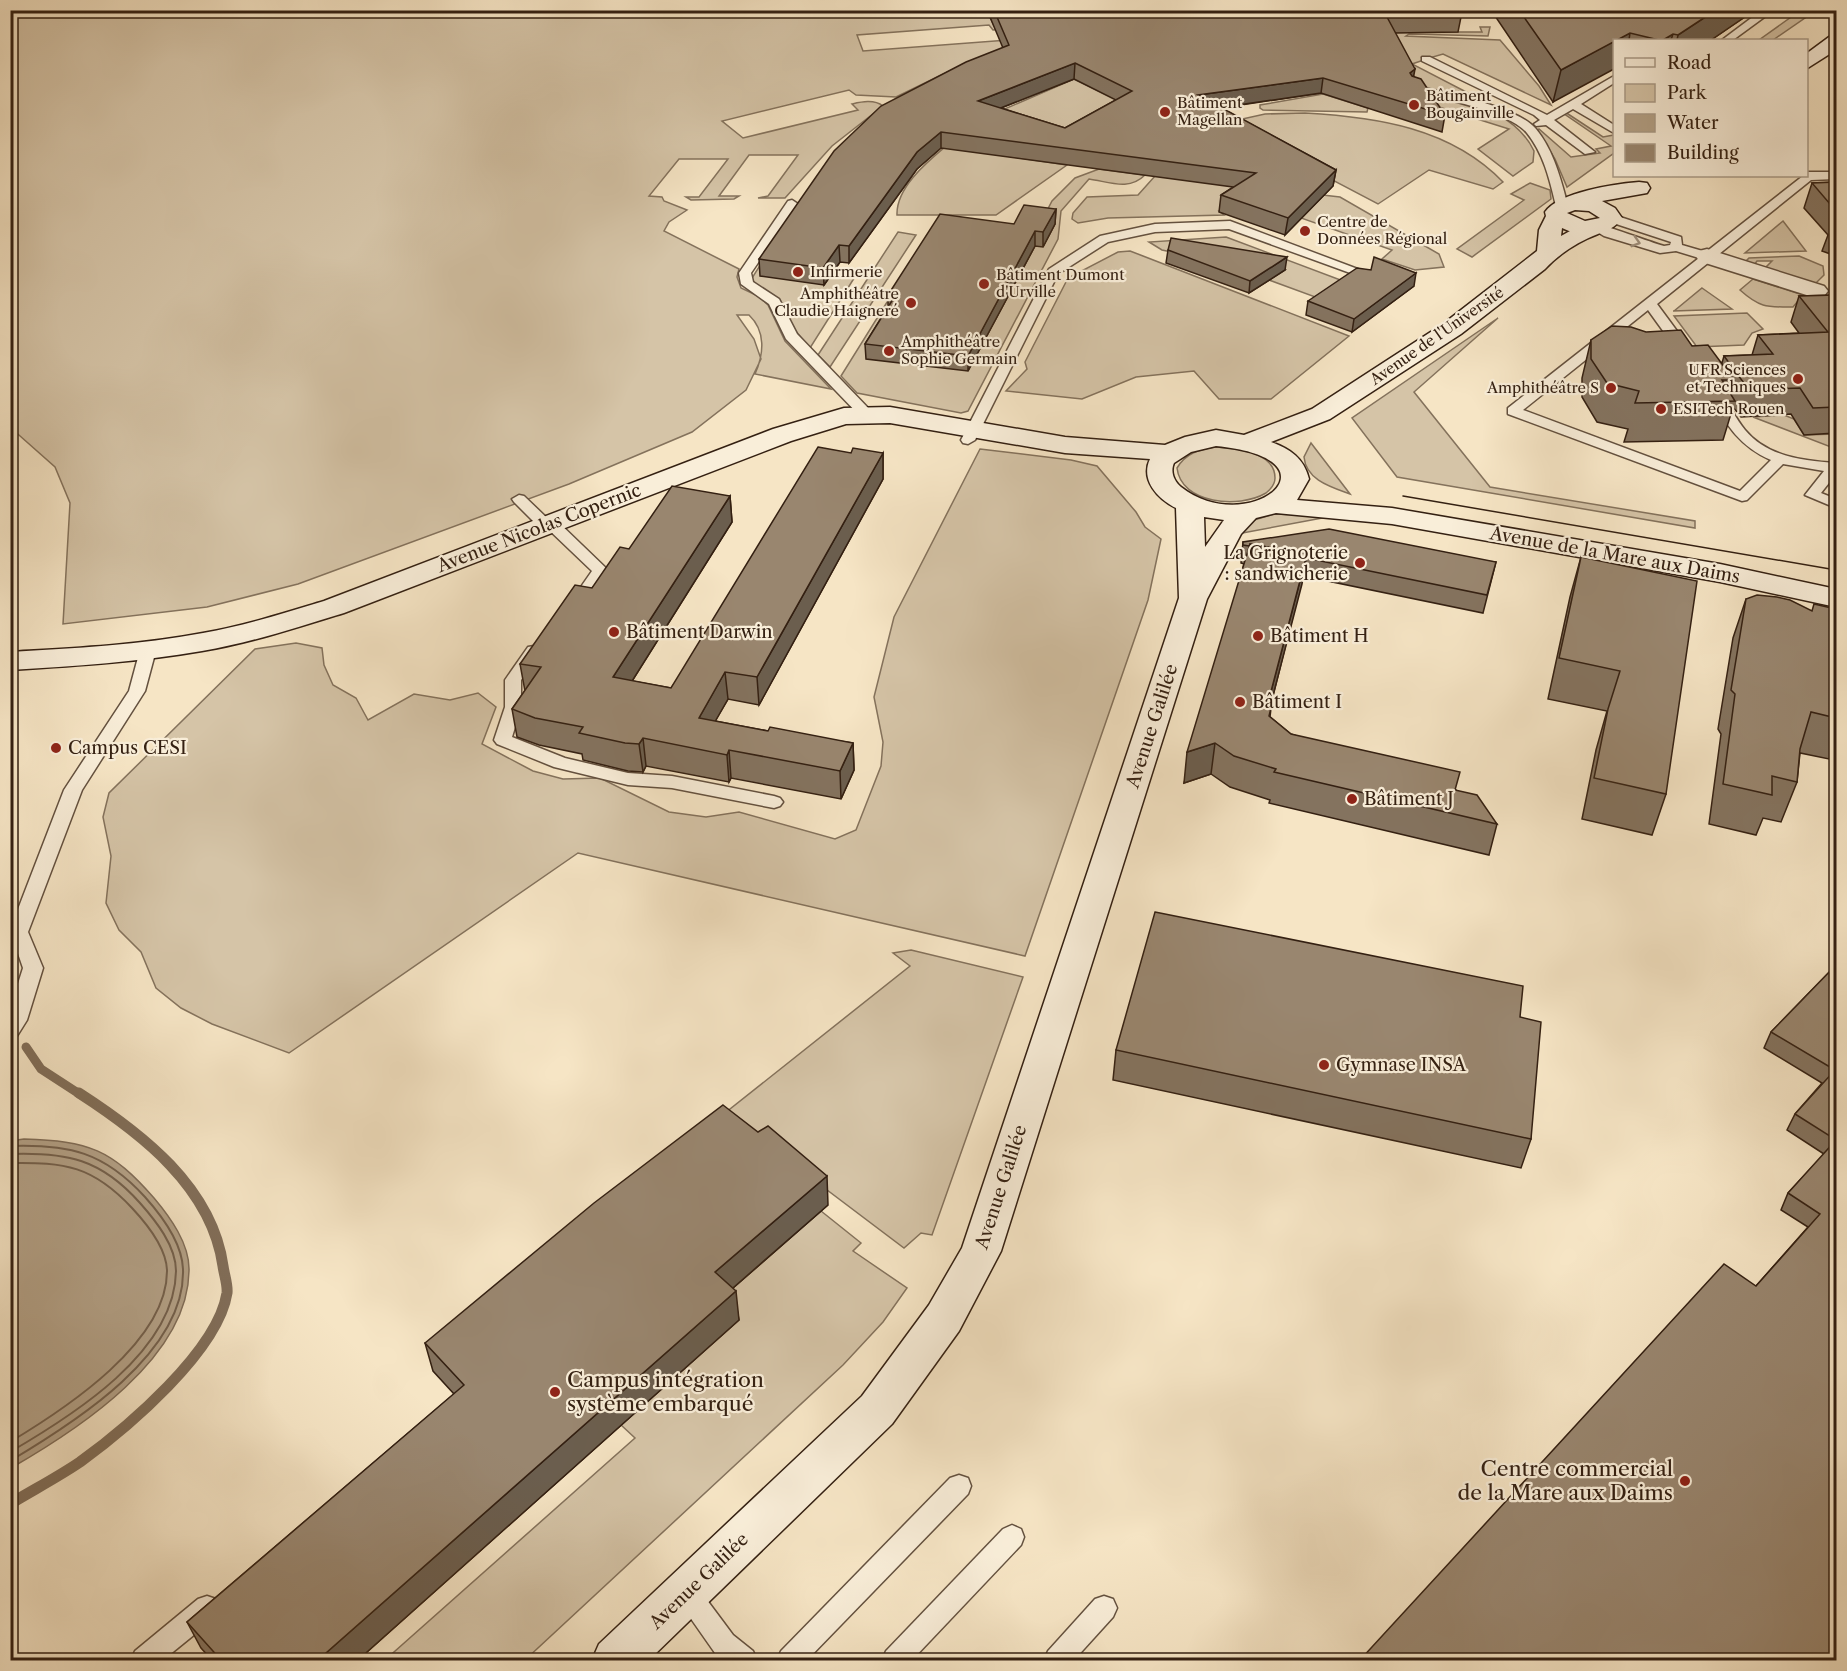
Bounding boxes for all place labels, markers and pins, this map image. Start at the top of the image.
place label: Bâtiment Bougainville [1426,86,1514,122]
place label: Bâtiment Magellan [1177,93,1243,129]
marker: Bâtiment Bougainville [1407,98,1421,112]
marker: Bâtiment Magellan [1158,105,1172,119]
place label: Centre de Données Régional [1317,212,1448,248]
marker: Centre de Données Régional [1298,224,1312,238]
place label: Infirmerie [810,262,882,281]
marker: Infirmerie [791,265,805,279]
place label: Bâtiment Dumont d'Urville [996,265,1125,301]
marker: Bâtiment Dumont d'Urville [977,277,991,291]
place label: Amphithéâtre Claudie Haigneré [774,284,899,320]
marker: Amphithéâtre Claudie Haigneré [904,296,918,310]
place label: Amphithéâtre Sophie Germain [900,332,1018,368]
marker: Amphithéâtre Sophie Germain [882,344,896,358]
place label: UFR Sciences et Techniques [1686,360,1786,396]
marker: UFR Sciences et Techniques [1791,372,1805,386]
place label: Amphithéâtre S [1486,378,1599,397]
marker: Amphithéâtre S [1604,381,1618,395]
place label: ESITech Rouen [1673,399,1785,418]
marker: ESITech Rouen [1654,402,1668,416]
place label: La Grignoterie : sandwicherie [1223,542,1348,585]
marker: La Grignoterie : sandwicherie [1353,556,1367,570]
place label: Bâtiment Darwin [626,621,773,643]
marker: Bâtiment Darwin [607,625,621,639]
place label: Bâtiment H [1270,625,1369,647]
marker: Bâtiment H [1251,629,1265,643]
place label: Bâtiment I [1252,691,1342,713]
marker: Bâtiment I [1233,695,1247,709]
place label: Campus CESI [68,737,187,759]
marker: Campus CESI [49,741,63,755]
place label: Bâtiment J [1364,788,1454,810]
marker: Bâtiment J [1345,792,1359,806]
place label: Gymnase INSA [1336,1054,1467,1076]
marker: Gymnase INSA [1317,1058,1331,1072]
place label: Campus intégration système embarqué [567,1367,764,1416]
marker: Campus intégration système embarqué [548,1385,562,1399]
place label: Centre commercial de la Mare aux Daims [1457,1456,1673,1505]
marker: Centre commercial de la Mare aux Daims [1678,1474,1692,1488]

